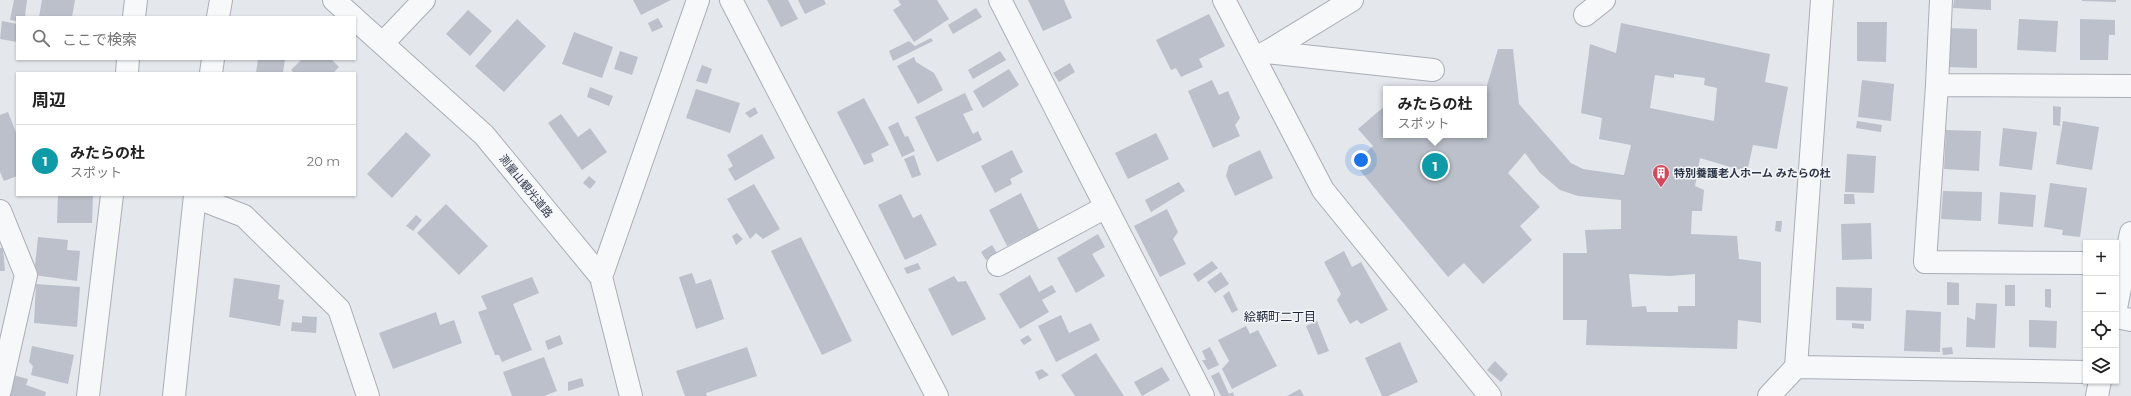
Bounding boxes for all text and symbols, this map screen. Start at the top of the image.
search box [16,16,356,60]
icon: search [30,27,52,49]
text: ここで検索 [62,30,137,49]
popup [1383,86,1487,138]
text: 周辺 [32,90,66,110]
text: みたらの杜 [1397,94,1473,113]
text: スポット [1397,115,1450,131]
text: みたらの杜 [70,143,145,162]
your location [1351,150,1371,170]
pin: 1 [1422,151,1448,181]
street label: 測量山観光道路 [496,152,556,220]
text: 1 [42,153,48,169]
text: 20 m [307,153,340,169]
building icon: 特別養護老人ホーム みたらの杜 [1651,163,1671,188]
text: スポット [70,164,122,180]
place label: 特別養護老人ホーム みたらの杜 [1674,166,1831,180]
map controls [2083,240,2119,384]
button: + [2083,240,2119,276]
button: − [2083,276,2119,312]
district label: 絵鞆町二丁目 [1244,309,1316,324]
button: locate [2083,312,2119,348]
button: layers [2083,348,2119,384]

